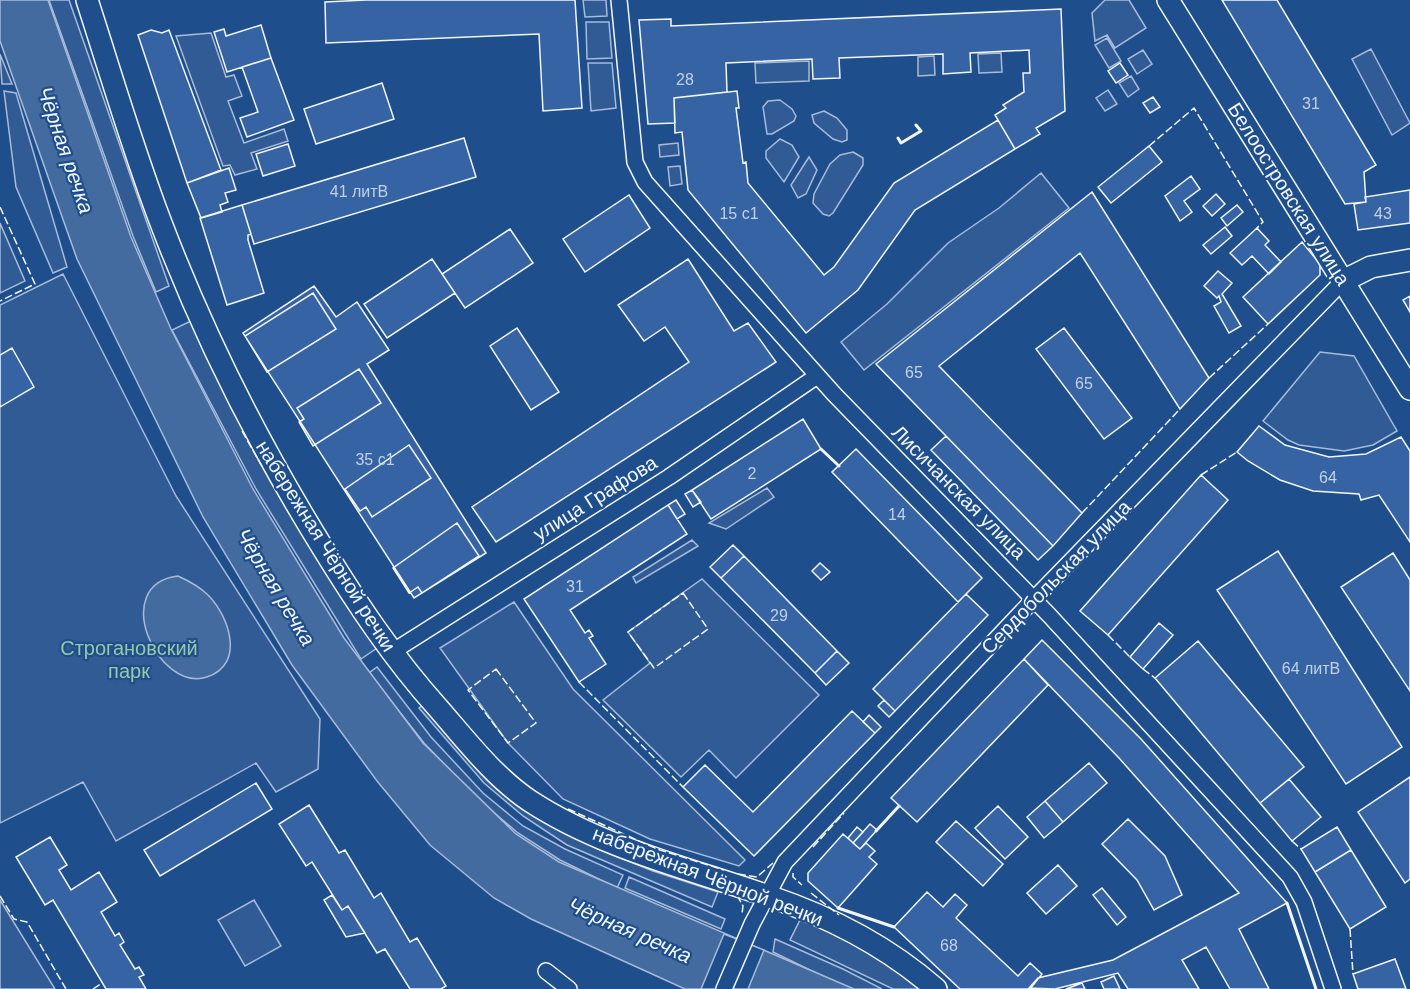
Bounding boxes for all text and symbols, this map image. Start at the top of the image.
house number: 28 [676,71,694,88]
water label: Чёрная речка [34,84,98,216]
house number: 31 [1302,95,1320,112]
street label: Белоостровская улица [1224,99,1355,290]
house number: 41 литВ [330,183,388,200]
house number: 15 с1 [719,205,759,222]
house number: 43 [1374,205,1392,222]
house number: 65 [905,364,923,381]
house number: 65 [1075,375,1093,392]
street label: Лисичанская улица [888,421,1031,564]
street label: набережная Чёрной речки [252,436,400,656]
house number: 35 с1 [355,451,395,468]
street label: улица Графова [529,451,662,545]
house number: 2 [748,465,757,482]
house number: 64 [1319,469,1337,486]
street label: Сердобольская улица [977,495,1136,658]
house number: 14 [888,506,906,523]
water label: Чёрная речка [232,524,320,650]
house number: 31 [566,578,584,595]
house number: 29 [770,607,788,624]
park label: Строгановский парк [60,637,198,682]
house number: 64 литВ [1282,660,1340,677]
street label: набережная Чёрной речки [590,822,826,930]
water label: Чёрная речка [565,893,695,967]
house number: 68 [940,937,958,954]

